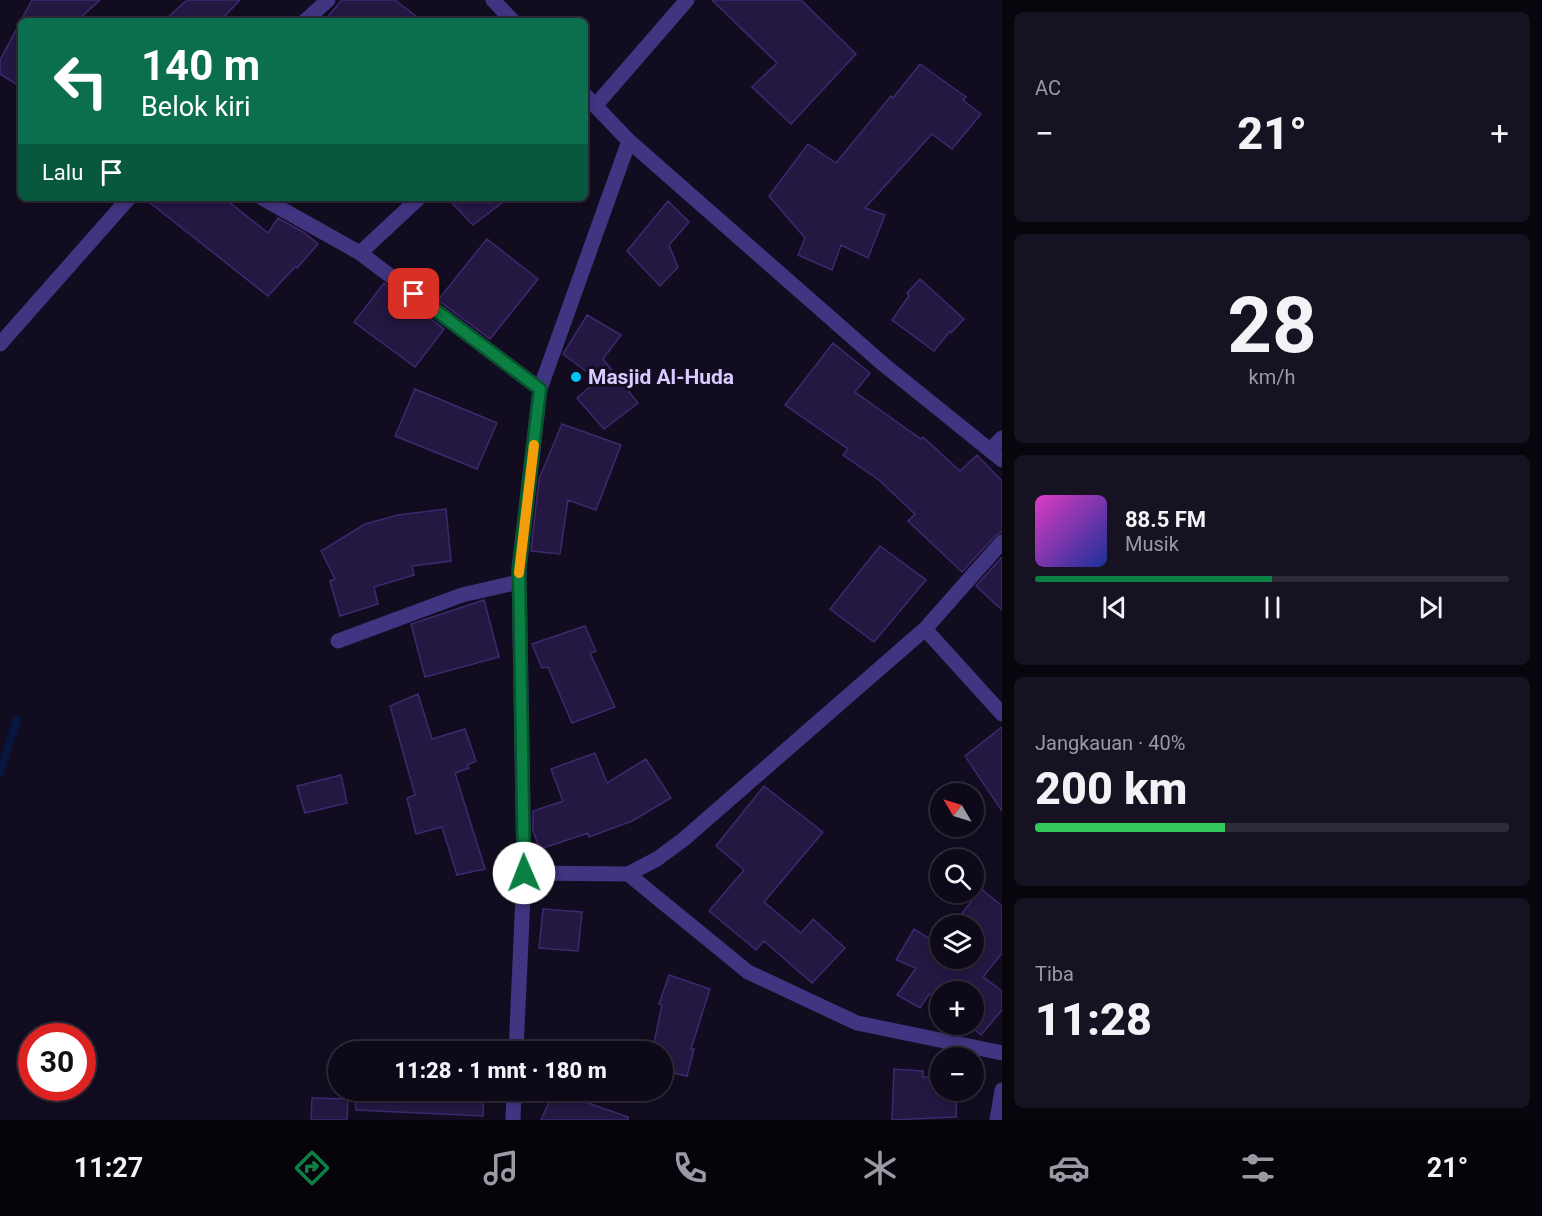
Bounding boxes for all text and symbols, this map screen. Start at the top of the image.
text: 140 m [141,41,260,90]
icon: left [42,42,120,120]
text: AC [1035,76,1061,100]
text: Belok kiri [141,91,250,123]
text: 21° [1237,107,1307,160]
text: − [1035,114,1054,153]
text: + [1490,114,1509,153]
icon: arrive [95,156,128,189]
text: Lalu [42,160,83,185]
pin [388,268,439,319]
icon: arrive [397,277,430,310]
text: 28 [1227,280,1317,371]
place label: Masjid Al-Huda [588,365,734,389]
text: km/h [1249,365,1295,389]
marker: Masjid Al-Huda [569,370,583,384]
text: 88.5 FM [1125,507,1206,532]
text: Musik [1125,532,1179,556]
icon: previous [1098,591,1131,624]
icon: pause [1256,591,1289,624]
icon: next [1414,591,1447,624]
text: Jangkauan · 40% [1035,731,1185,755]
text: 200 km [1035,762,1187,815]
north arrow [930,783,984,837]
map controls [930,783,984,1101]
position arrow [492,841,556,905]
button: search [930,849,984,903]
button: layers [930,915,984,969]
text: Tiba [1035,962,1074,986]
button: + [930,981,984,1035]
text: 11:28 [1035,993,1152,1046]
speed limit sign: 30 [18,1023,96,1101]
button: − [930,1047,984,1101]
text: 11:28 · 1 mnt · 180 m [394,1058,607,1083]
icon: directions [291,1147,333,1189]
icon: music [480,1147,522,1189]
icon: phone [669,1147,711,1189]
icon: climate [859,1147,901,1189]
icon: car [1048,1147,1090,1189]
icon: filters [1237,1147,1279,1189]
text: 11:27 [74,1152,143,1184]
text: 21° [1427,1152,1468,1184]

